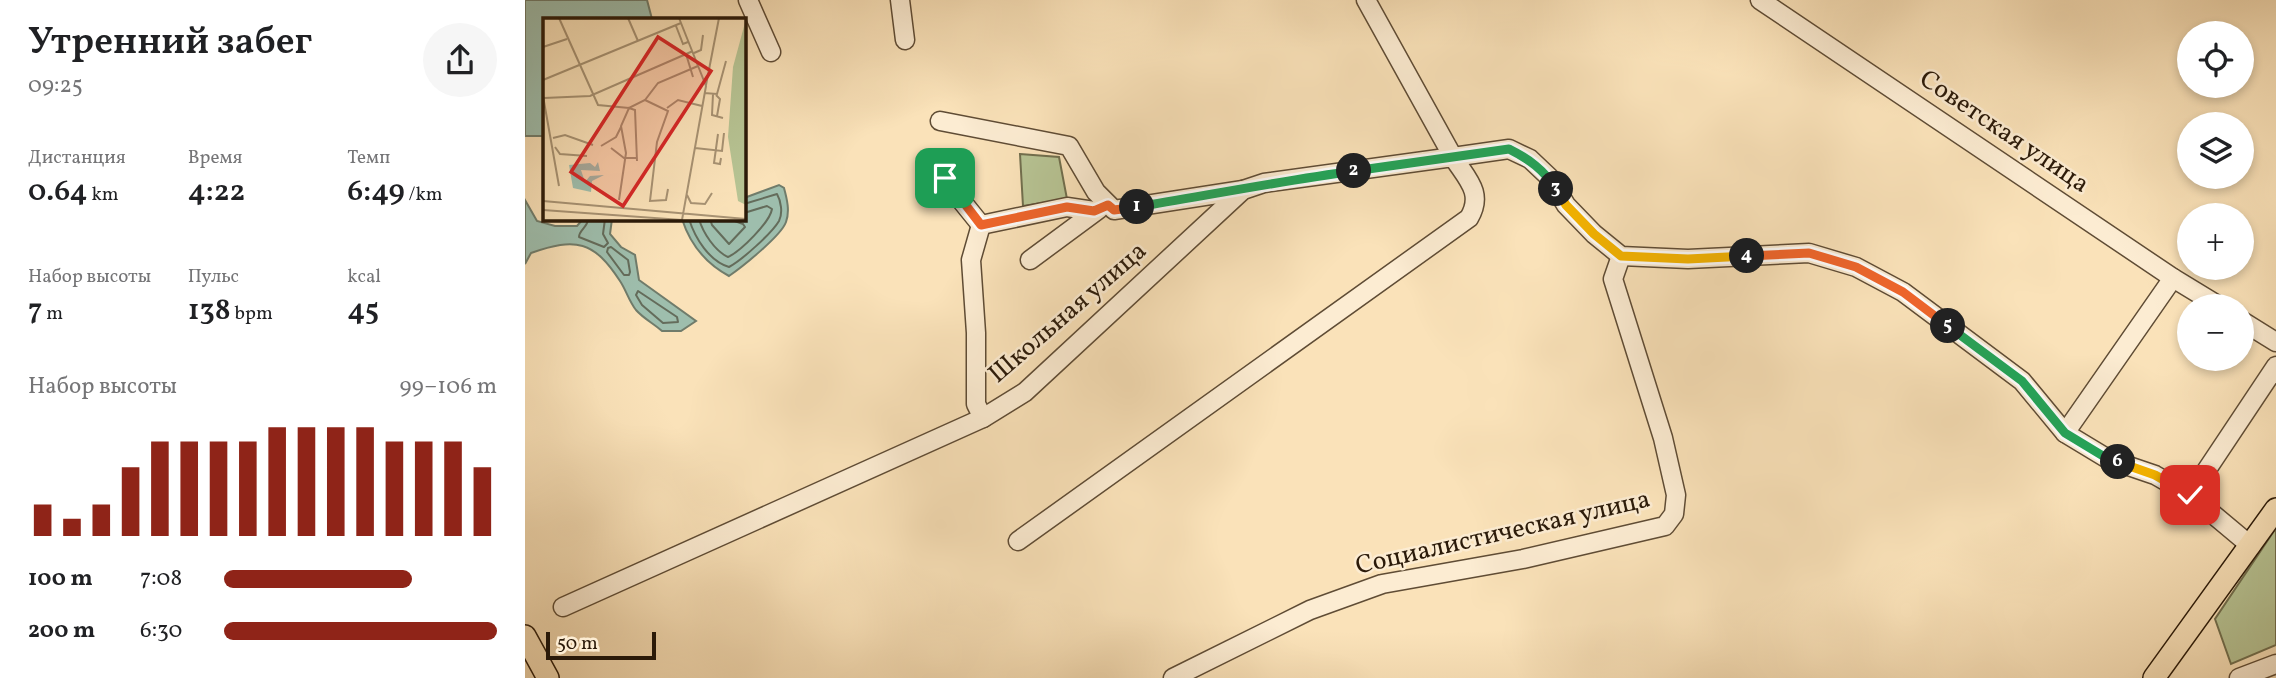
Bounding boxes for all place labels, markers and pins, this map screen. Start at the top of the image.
pin [915,148,975,208]
pin: 2 [1337,154,1371,188]
pin: 3 [1539,172,1573,206]
pin: 1 [1119,190,1155,224]
pin: 4 [1729,238,1765,274]
pin: 5 [1931,308,1965,344]
pin: 6 [2101,444,2135,480]
pin [2160,465,2220,525]

